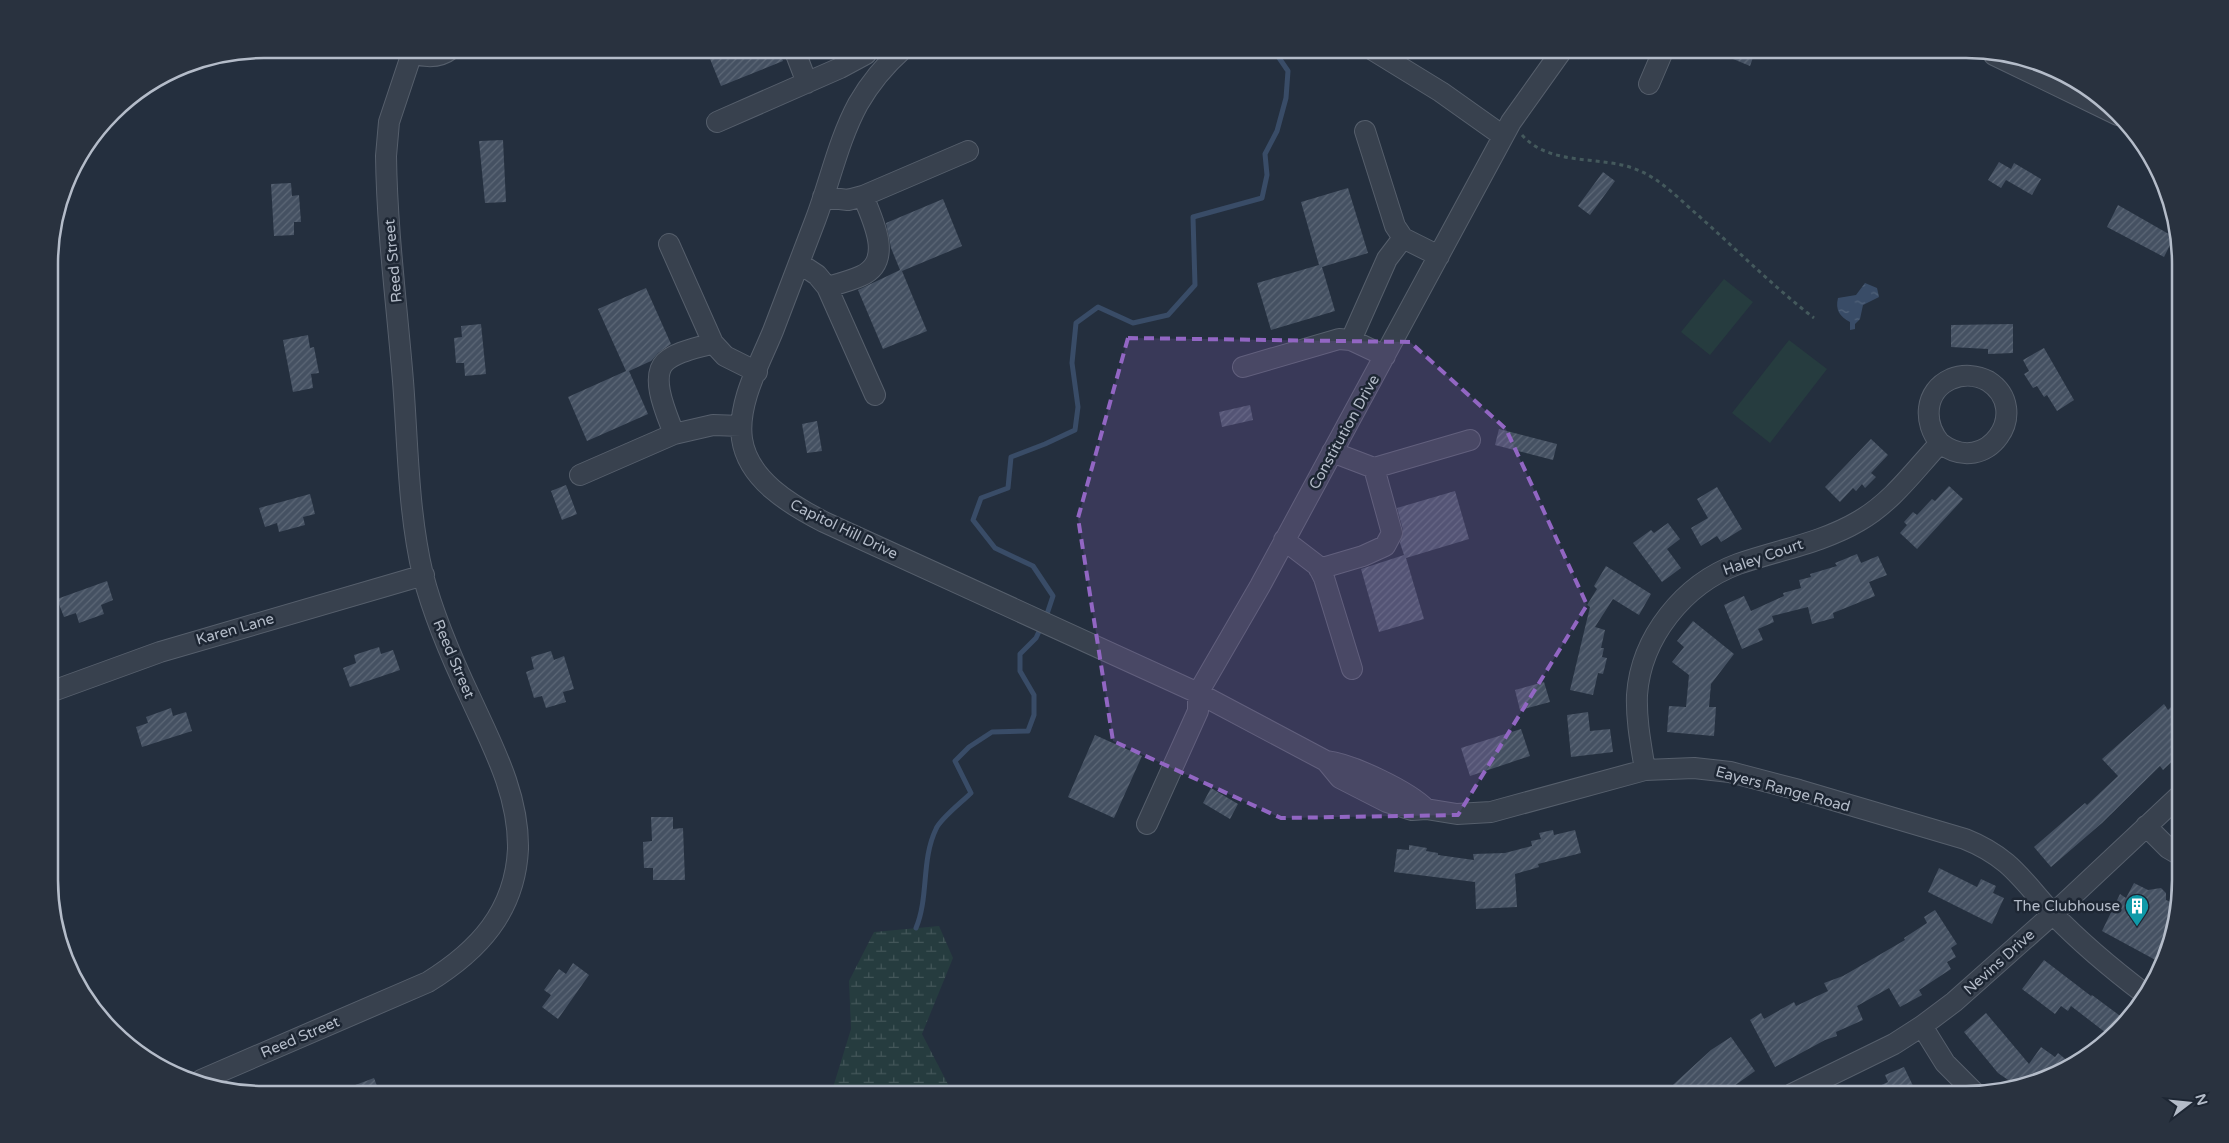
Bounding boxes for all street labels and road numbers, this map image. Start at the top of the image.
street label: Reed Street [380,218,406,304]
street label: Constitution Drive [1305,371,1383,493]
street label: Capitol Hill Drive [787,495,901,563]
street label: Haley Court [1720,535,1806,579]
street label: Karen Lane [194,609,276,649]
street label: Reed Street [429,617,479,701]
street label: Eayers Range Road [1714,762,1852,816]
street label: Nevins Drive [1960,925,2038,999]
street label: Reed Street [258,1012,342,1062]

